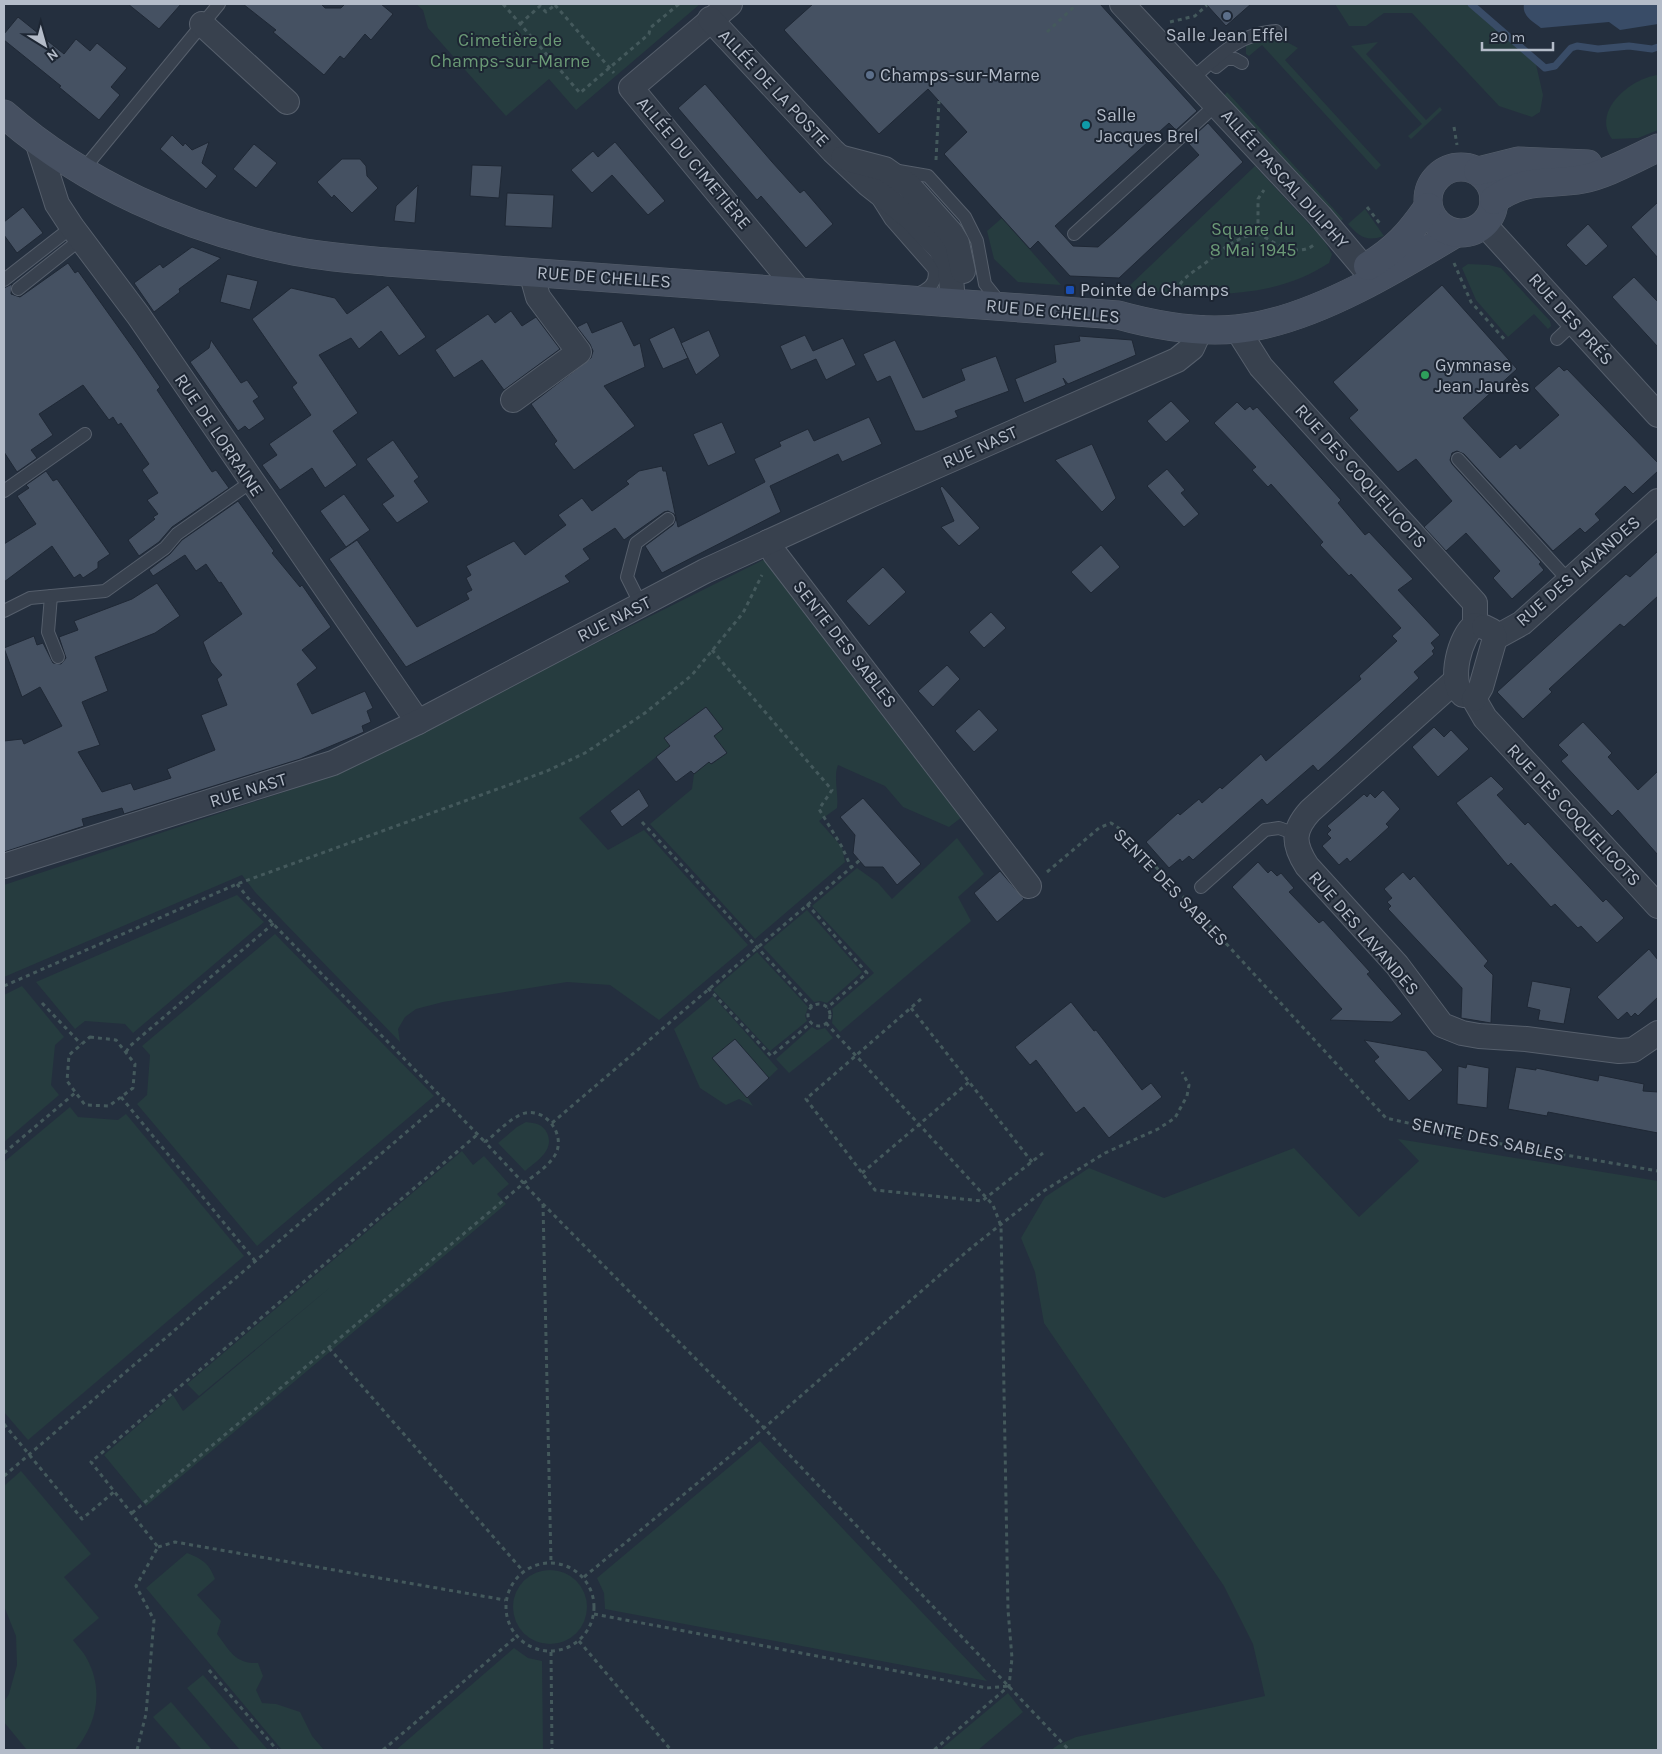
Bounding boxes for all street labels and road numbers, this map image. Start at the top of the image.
street label: ALLÉE DE LA POSTE [714,24,835,151]
street label: ALLÉE DU CIMETIÈRE [632,92,757,234]
street label: ALLÉE PASCAL DULPHY [1217,104,1354,253]
street label: RUE DE CHELLES [536,261,672,293]
street label: RUE DES PRÉS [1524,268,1619,370]
street label: RUE DE CHELLES [985,294,1121,328]
street label: RUE DE LORRAINE [170,369,268,501]
street label: RUE DES COQUELICOTS [1290,399,1432,553]
street label: RUE NAST [939,421,1021,473]
street label: RUE DES LAVANDES [1511,511,1645,631]
street label: SENTE DES SABLES [788,576,902,712]
street label: RUE NAST [573,591,655,647]
street label: RUE DES COQUELICOTS [1502,739,1646,891]
street label: RUE NAST [207,768,289,812]
street label: SENTE DES SABLES [1109,823,1233,951]
street label: RUE DES LAVANDES [1304,866,1424,1000]
street label: SENTE DES SABLES [1410,1112,1566,1166]

